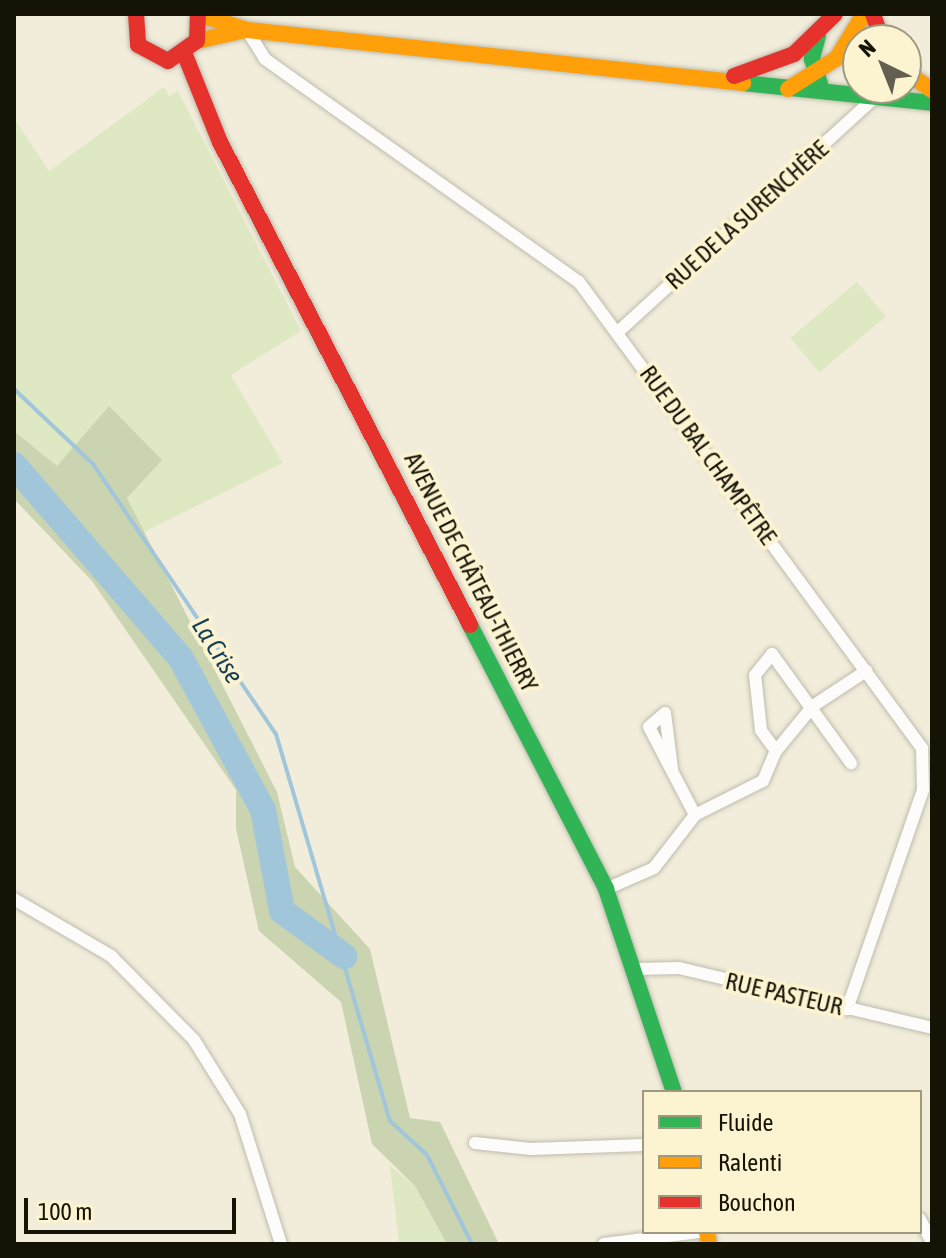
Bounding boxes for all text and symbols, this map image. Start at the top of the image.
north arrow [842,24,922,104]
text: N [853,34,881,62]
street label: RUE DE LA SURENCHÈRE [660,134,834,296]
street label: RUE DU BAL CHAMPÊTRE [634,360,782,550]
street label: AVENUE DE CHÂTEAU-THIERRY [398,448,544,696]
water label: La Crise [185,612,249,690]
street label: RUE PASTEUR [723,967,845,1021]
legend [642,1090,922,1234]
text: Fluide [718,1109,773,1136]
text: Ralenti [718,1149,782,1176]
scale bar [28,1182,240,1232]
text: Bouchon [718,1189,796,1216]
text: 100 m [38,1198,92,1225]

